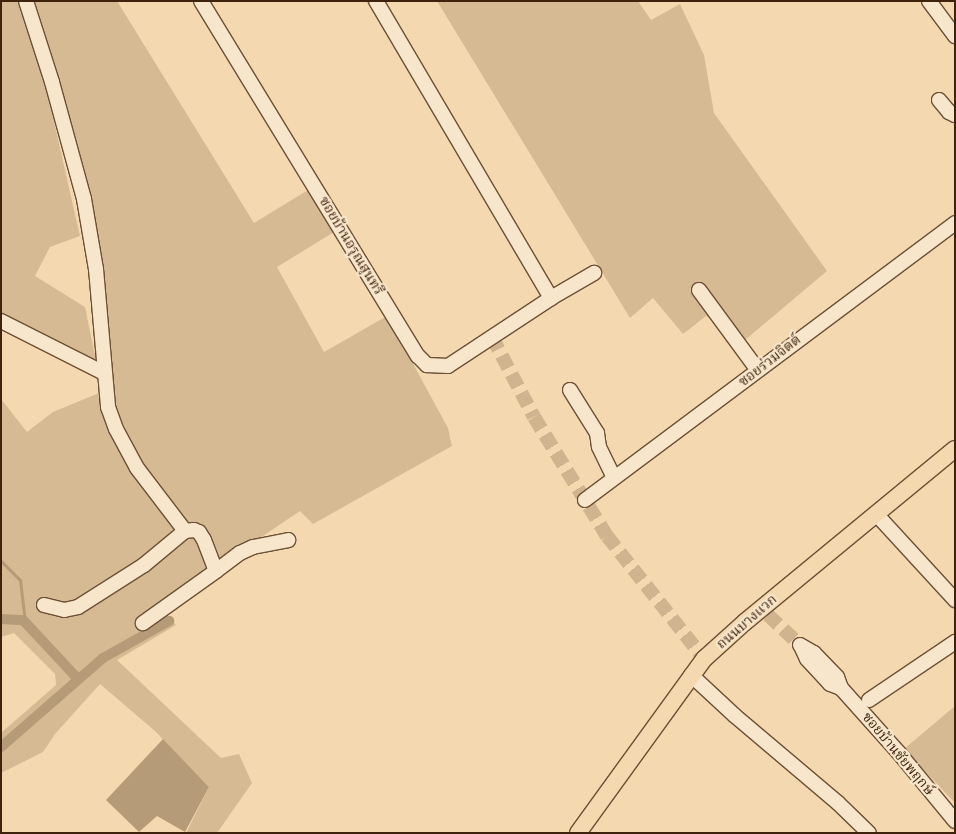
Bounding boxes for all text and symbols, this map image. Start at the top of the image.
street label: ซอยบ้านอรุณสุนทรี [315,194,387,298]
street label: ซอยร่วมจิตต์ [736,332,804,390]
street label: ถนนบางแวก [713,591,781,653]
street label: ซอยบ้านชัยพฤกษ์ [858,709,938,799]

